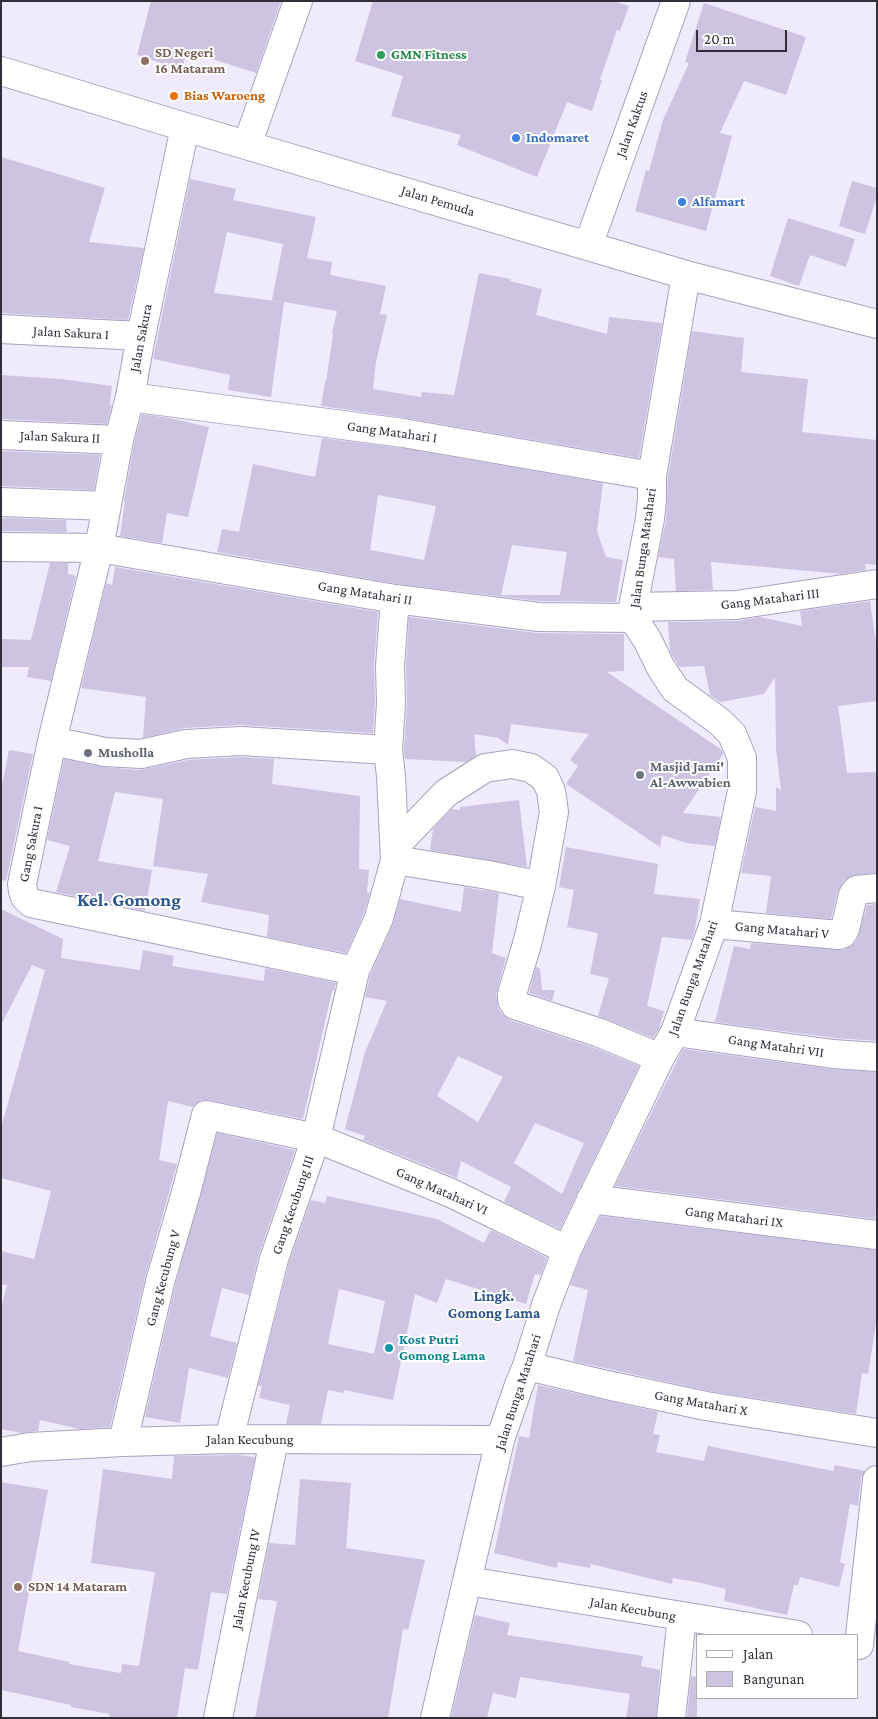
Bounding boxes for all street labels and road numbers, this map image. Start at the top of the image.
street label: Jalan Kaktus [612,88,652,160]
street label: Jalan Pemuda [399,182,477,220]
street label: Jalan Sakura [126,302,156,374]
street label: Jalan Sakura I [33,323,109,343]
street label: Gang Matahari I [346,417,438,447]
street label: Jalan Sakura II [20,427,100,447]
street label: Jalan Bunga Matahari [626,487,660,609]
street label: Gang Matahari II [317,577,413,609]
street label: Gang Matahari III [720,585,820,613]
street label: Gang Sakura I [15,804,47,884]
street label: Jalan Bunga Matahari [664,918,722,1038]
street label: Gang Matahari V [734,918,830,942]
street label: Gang Matahri VII [727,1031,825,1061]
street label: Gang Kecubung III [268,1153,318,1257]
street label: Gang Matahari VI [393,1163,491,1219]
street label: Gang Matahari IX [684,1203,784,1231]
street label: Gang Kecubung V [142,1228,184,1328]
street label: Jalan Bunga Matahari [491,1332,545,1452]
street label: Gang Matahari X [653,1387,749,1419]
street label: Jalan Kecubung [206,1432,294,1448]
street label: Jalan Kecubung IV [228,1527,264,1631]
street label: Jalan Kecubung [589,1593,677,1625]

